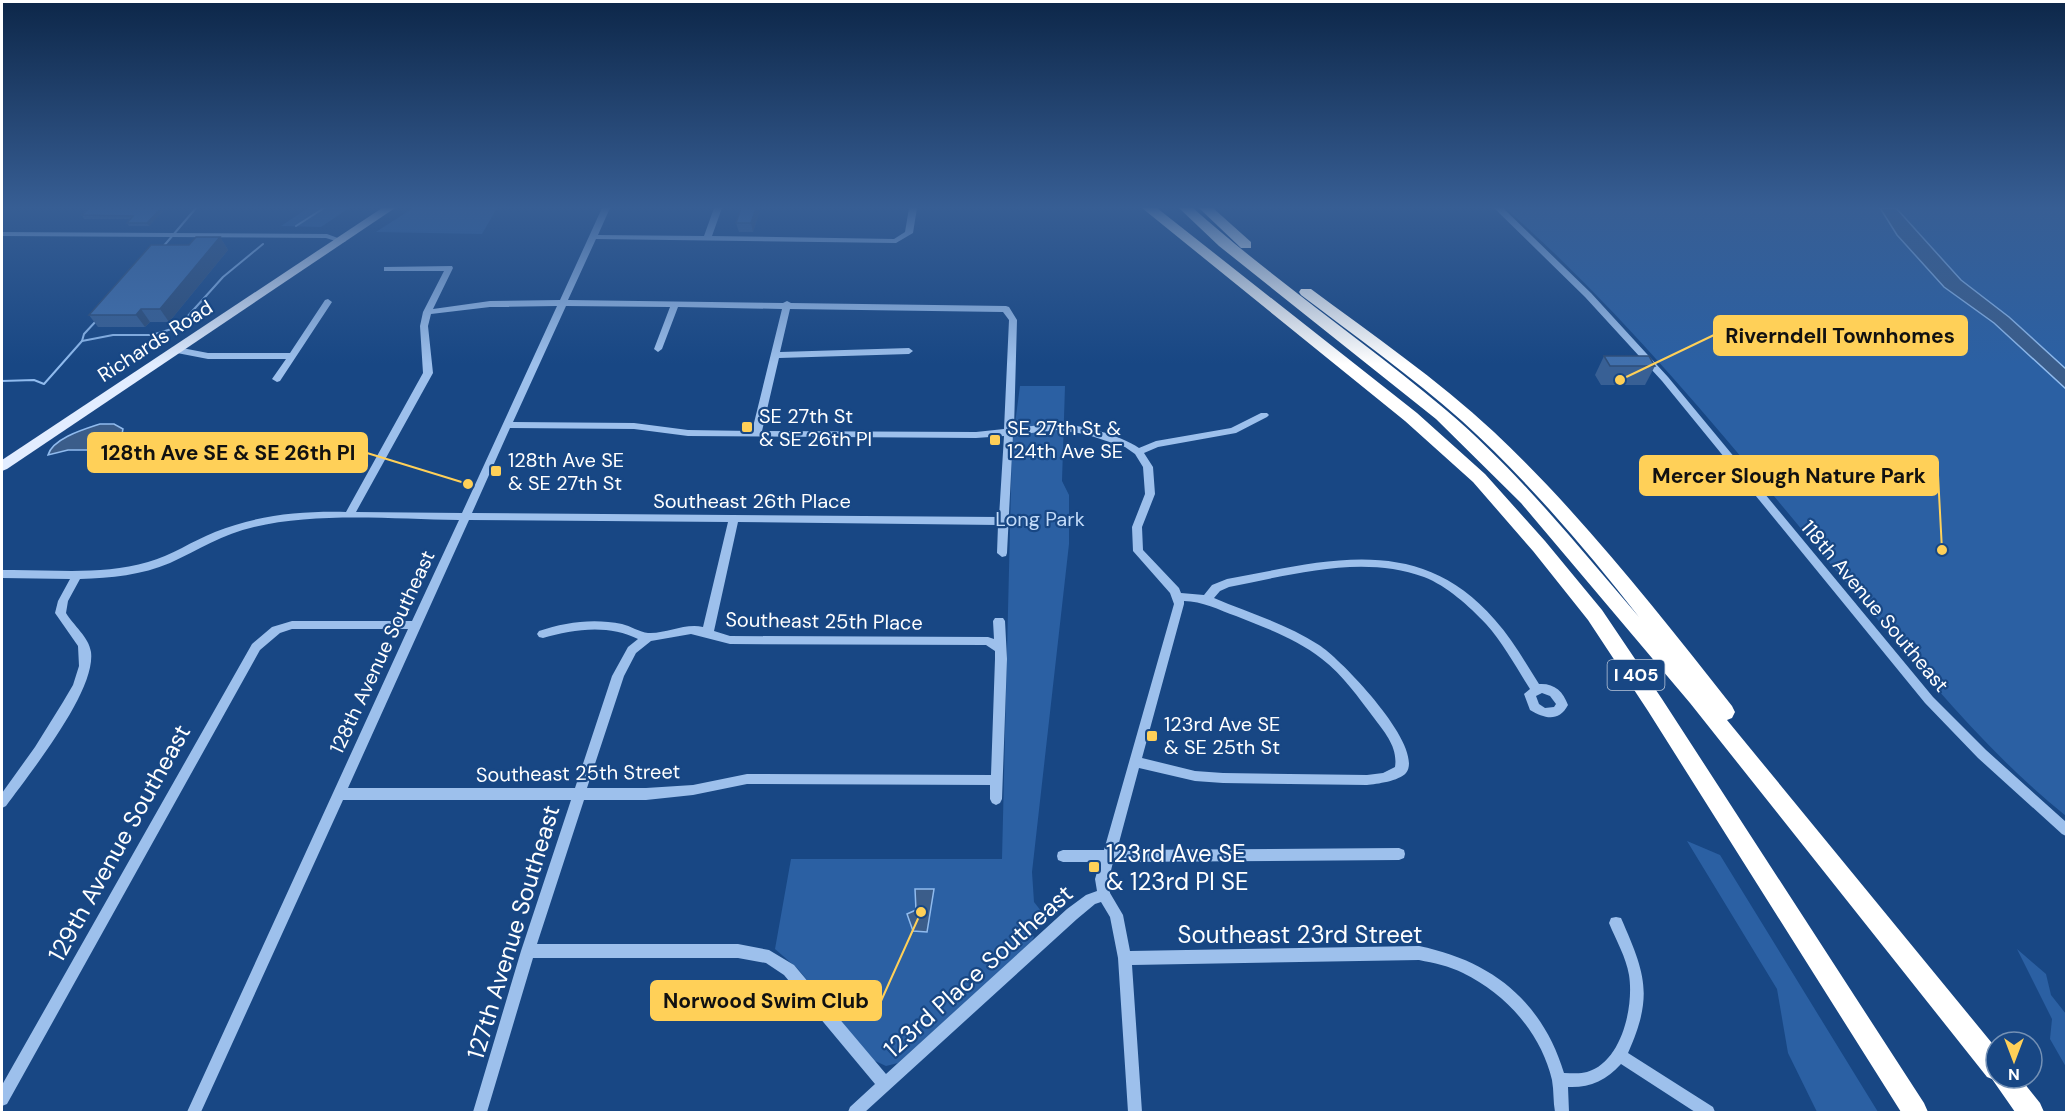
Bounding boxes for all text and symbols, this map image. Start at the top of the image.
street label: Richards Road [93,294,217,388]
callout: Riverndell Townhomes [1714,316,1967,355]
text: Riverndell Townhomes [1725,322,1955,350]
place label: SE 27th St & SE 26th Pl [759,403,872,452]
place label: SE 27th St & 124th Ave SE [1007,415,1123,464]
marker: SE 27th St & SE 26th Pl [740,420,754,434]
callout: 128th Ave SE & SE 26th Pl [88,433,367,472]
marker: SE 27th St & 124th Ave SE [988,433,1002,447]
text: 128th Ave SE & SE 26th Pl [101,439,355,467]
place label: 128th Ave SE & SE 27th St [508,447,624,496]
callout: Mercer Slough Nature Park [1640,456,1938,495]
text: Mercer Slough Nature Park [1652,462,1926,490]
marker: 128th Ave SE & SE 27th St [489,464,503,478]
street label: Southeast 26th Place [653,488,851,514]
park label: Long Park [995,506,1085,532]
street label: 118th Avenue Southeast [1795,515,1955,697]
street label: 128th Avenue Southeast [323,546,441,758]
street label: Southeast 25th Place [725,606,923,636]
road number: I 405 [1608,660,1664,690]
place label: 123rd Ave SE & SE 25th St [1164,711,1280,760]
street label: 129th Avenue Southeast [41,719,197,967]
marker: 123rd Ave SE & SE 25th St [1145,729,1159,743]
street label: Southeast 25th Street [476,758,681,788]
street label: 127th Avenue Southeast [460,801,566,1063]
place label: 123rd Ave SE & 123rd Pl SE [1106,838,1249,897]
marker: 123rd Ave SE & 123rd Pl SE [1087,860,1101,874]
street label: 123rd Place Southeast [877,878,1079,1064]
street label: Southeast 23rd Street [1178,919,1423,950]
callout: Norwood Swim Club [651,981,881,1020]
text: Norwood Swim Club [663,987,869,1015]
north arrow [1984,1030,2044,1090]
text: N [2008,1064,2020,1085]

